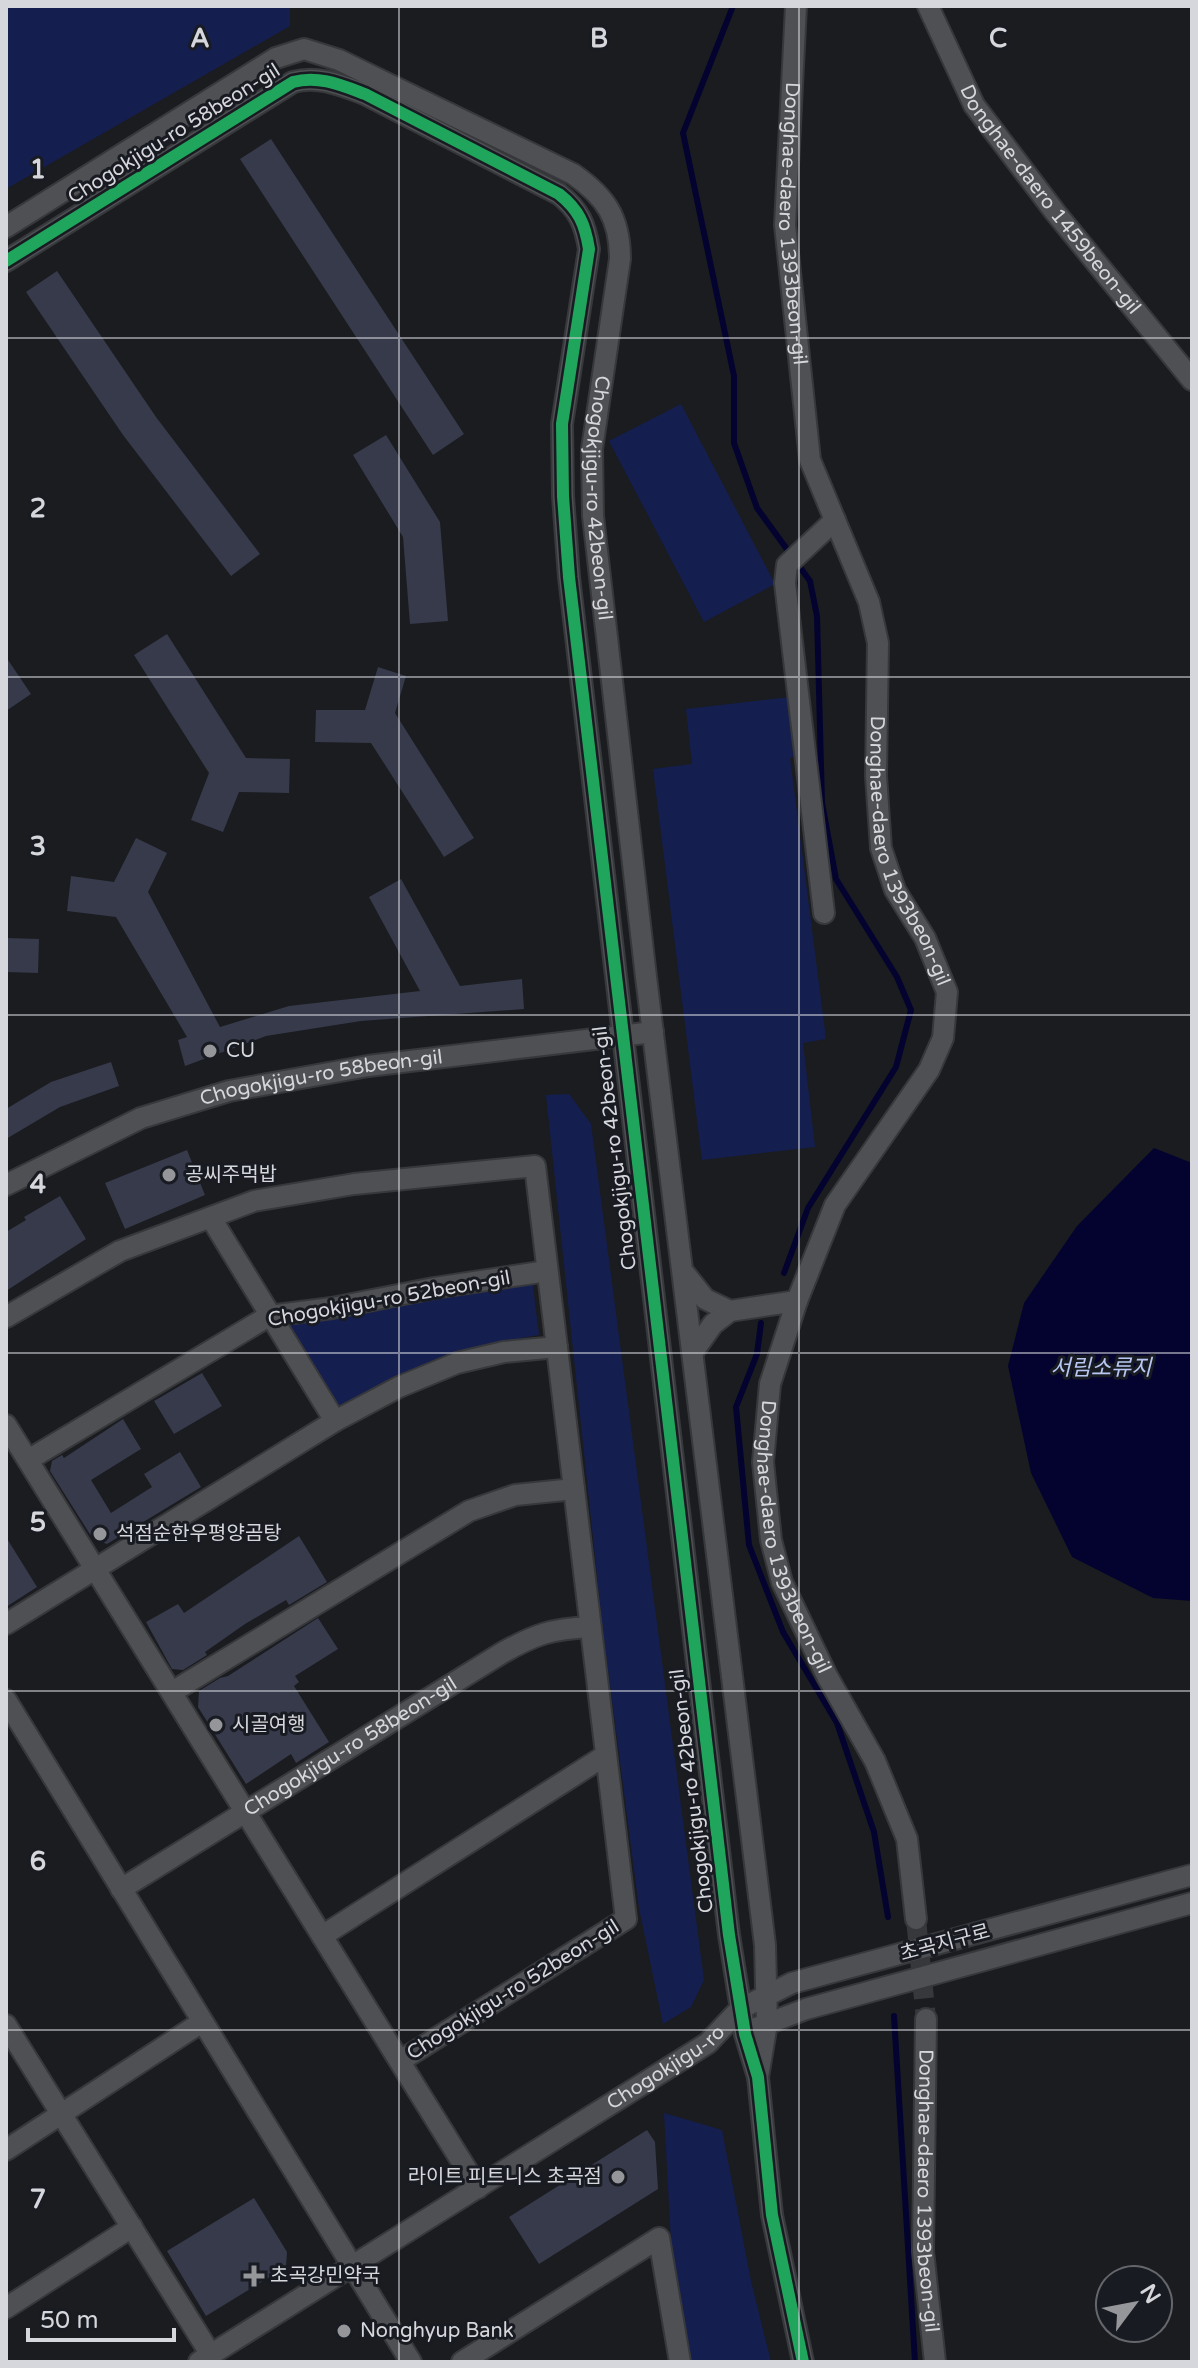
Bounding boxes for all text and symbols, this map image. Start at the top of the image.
text: A [190,23,210,54]
text: B [590,23,608,54]
text: C [989,23,1007,54]
street label: Chogokjigu-ro 58beon-gil [63,59,285,209]
street label: Donghae-daero 1393beon-gil [772,81,812,366]
street label: Donghae-daero 1459beon-gil [954,81,1146,319]
text: 1 [30,154,46,185]
street label: Chogokjigu-ro 42beon-gil [580,374,617,622]
text: 2 [30,493,46,524]
street label: Donghae-daero 1393beon-gil [864,716,955,989]
text: 3 [30,831,46,862]
street label: Chogokjigu-ro 42beon-gil [588,1025,642,1271]
place label: CU [226,1039,255,1063]
marker: CU [201,1042,219,1060]
street label: Chogokjigu-ro 58beon-gil [197,1045,444,1111]
place label: 공씨주먹밥 [185,1163,277,1187]
marker: 공씨주먹밥 [160,1166,178,1184]
text: 4 [30,1169,46,1200]
street label: Chogokjigu-ro 52beon-gil [266,1266,512,1332]
water label: 서림소류지 [1050,1355,1153,1381]
street label: Donghae-daero 1393beon-gil [751,1399,836,1677]
text: 5 [30,1507,46,1538]
place label: 석점순한우평양곰탕 [116,1522,282,1546]
marker: 석점순한우평양곰탕 [91,1525,109,1543]
street label: Chogokjigu-ro 42beon-gil [665,1668,719,1914]
street label: Chogokjigu-ro 58beon-gil [240,1672,461,1822]
place label: 시골여행 [232,1713,306,1737]
marker: 시골여행 [207,1716,225,1734]
text: 6 [30,1846,46,1877]
street label: Chogokjigu-ro 52beon-gil [402,1915,624,2065]
street label: 초곡지구로 [897,1920,993,1966]
street label: Chogokjigu-ro [602,2021,730,2115]
street label: Donghae-daero 1393beon-gil [911,2049,944,2334]
place label: 라이트 피트니스 초곡점 [408,2165,602,2189]
marker: 라이트 피트니스 초곡점 [609,2168,627,2186]
text: 7 [30,2184,46,2215]
place label: 초곡강민약국 [270,2264,380,2288]
north arrow [1094,2264,1174,2344]
marker: 초곡강민약국 [245,2267,263,2285]
text: N [1134,2280,1166,2308]
scale bar [28,2292,174,2342]
text: 50 m [40,2306,98,2335]
place label: Nonghyup Bank [360,2319,514,2343]
marker: Nonghyup Bank [335,2322,353,2340]

